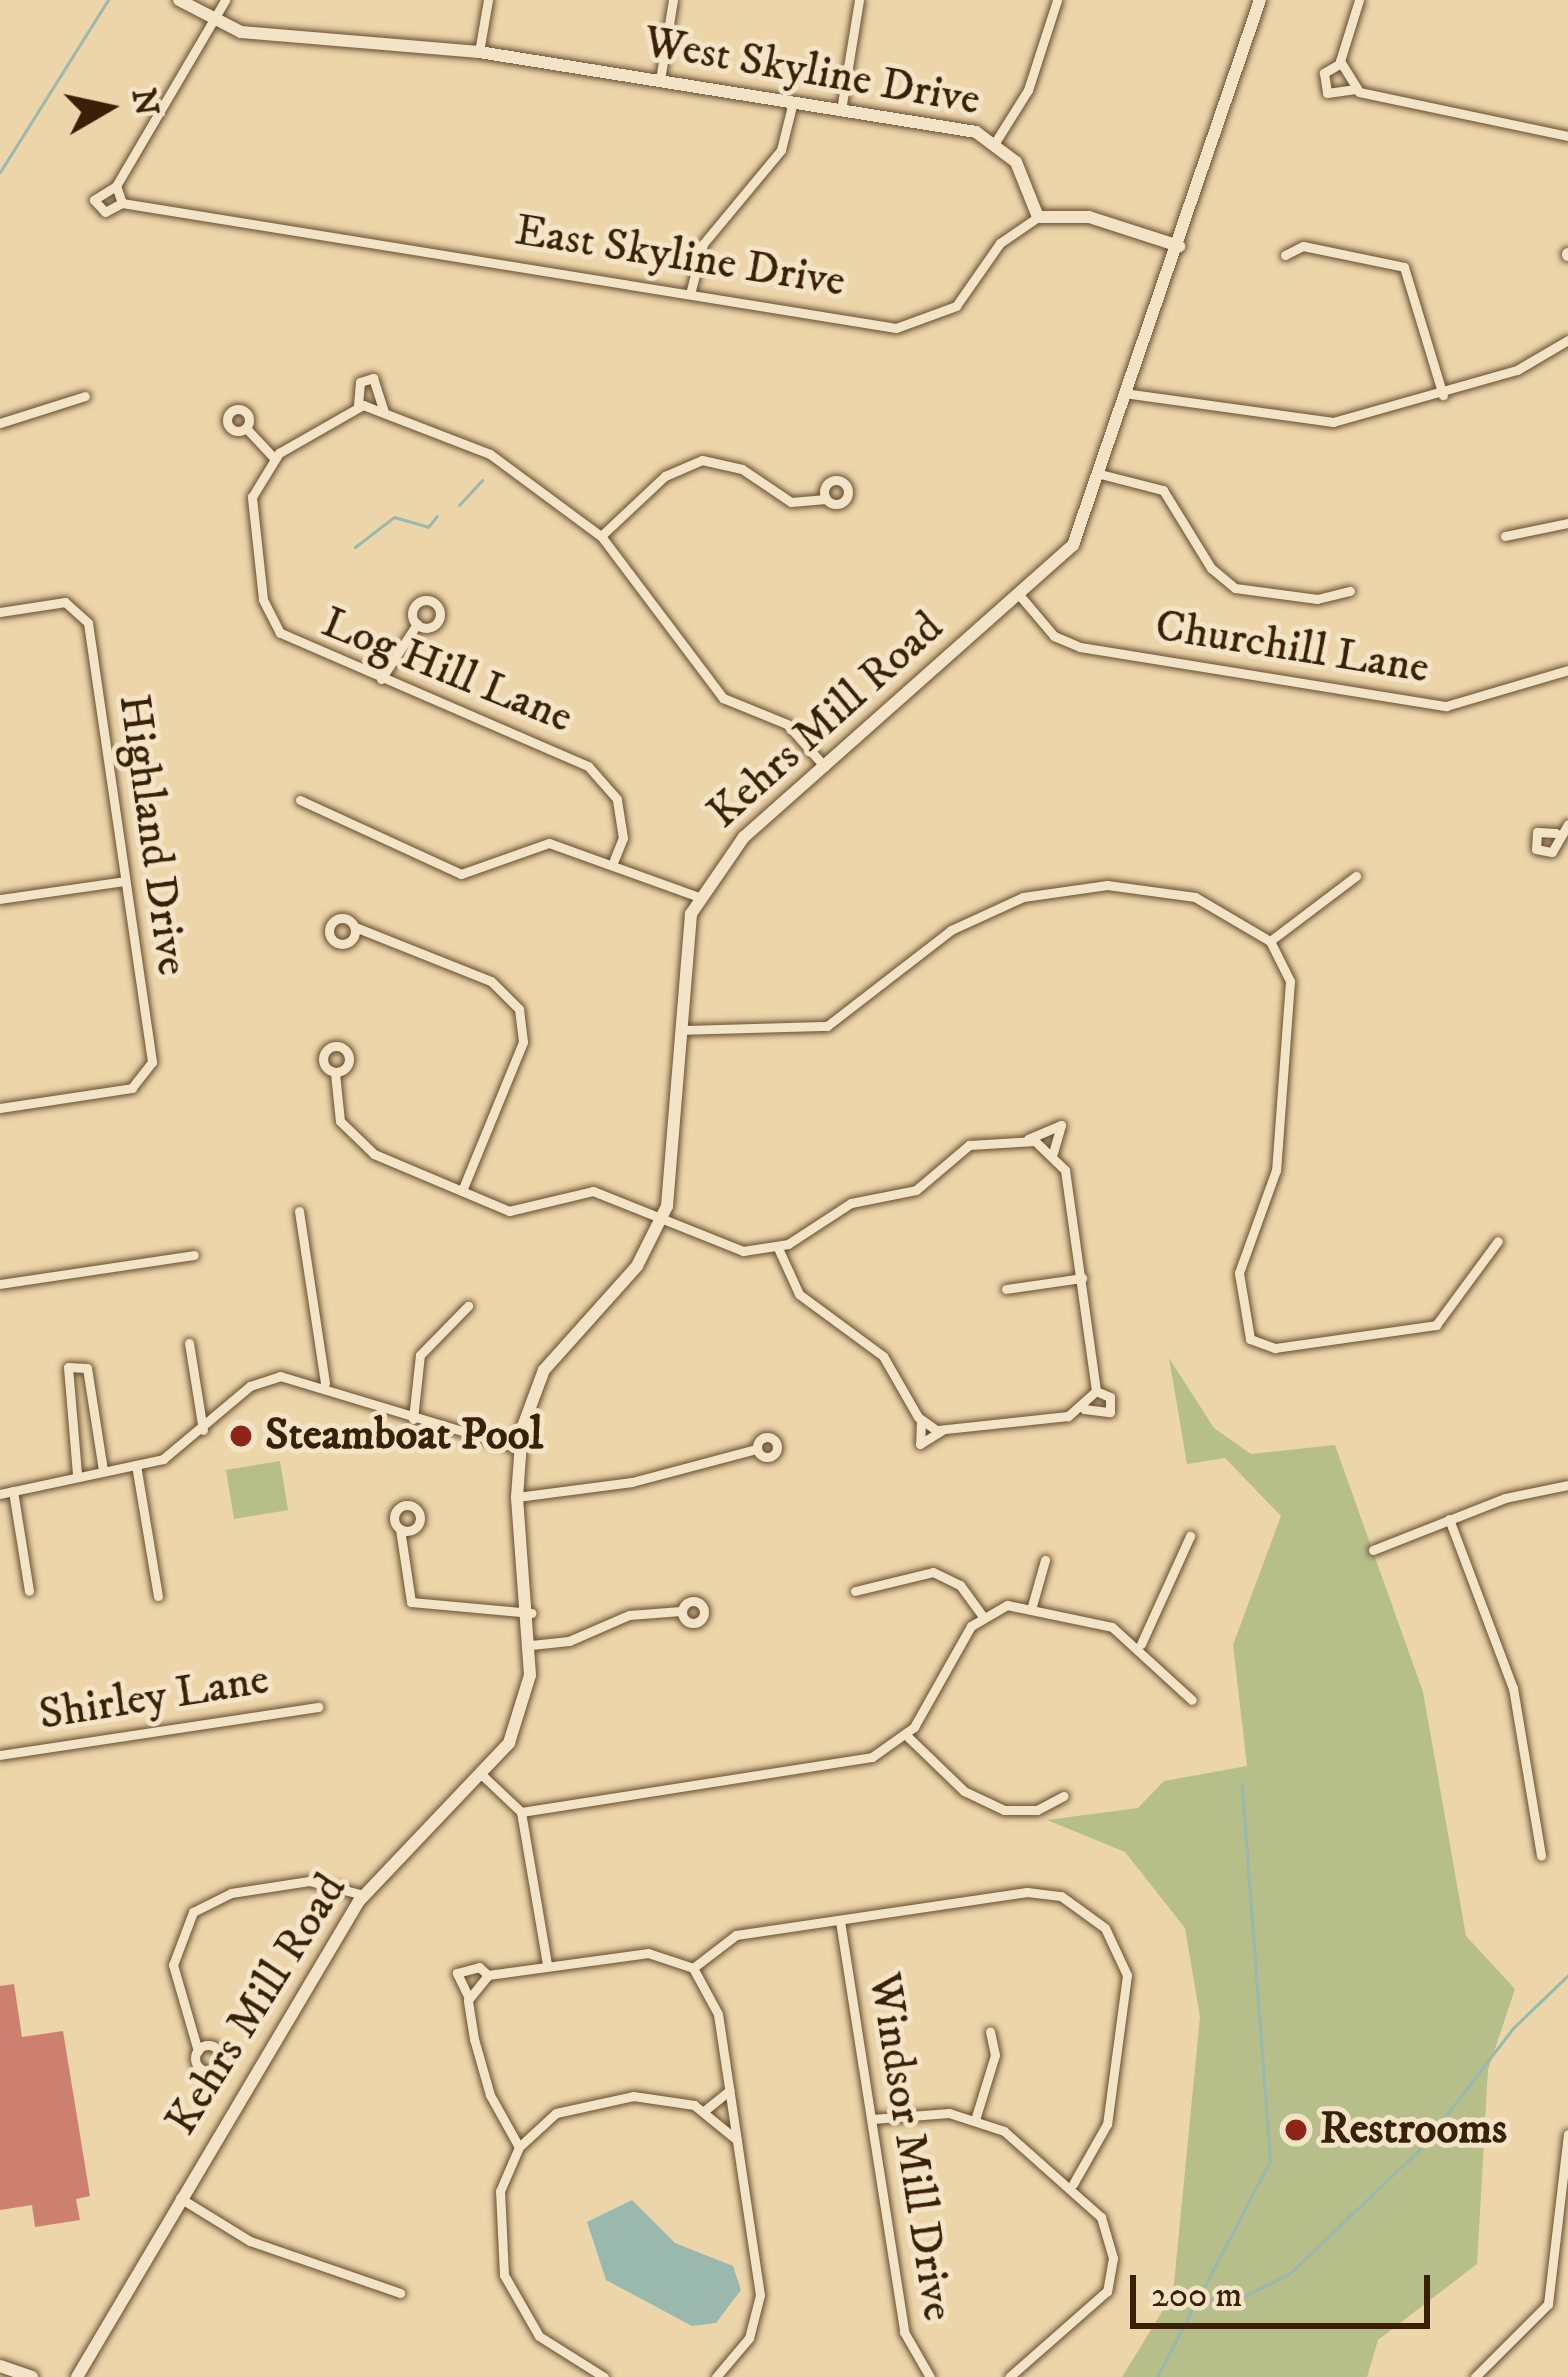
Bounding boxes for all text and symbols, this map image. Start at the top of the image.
street label: West Skyline Drive [640,16,984,128]
north arrow [48,48,168,168]
text: N [122,86,166,119]
street label: East Skyline Drive [511,204,849,310]
street label: Log Hill Lane [314,596,580,746]
street label: Churchill Lane [1151,600,1433,696]
street label: Kehrs Mill Road [697,601,955,841]
street label: Highland Drive [106,691,198,979]
place label: Steamboat Pool [265,1409,543,1463]
marker: Steamboat Pool [228,1423,254,1449]
street label: Shirley Lane [35,1653,273,1743]
street label: Kehrs Mill Road [155,1865,359,2145]
street label: Windsor Mill Drive [856,1969,964,2325]
place label: Restrooms [1320,2103,1507,2157]
marker: Restrooms [1283,2117,1309,2143]
scale bar [1136,2251,1436,2325]
text: 200 m [1151,2273,1242,2318]

